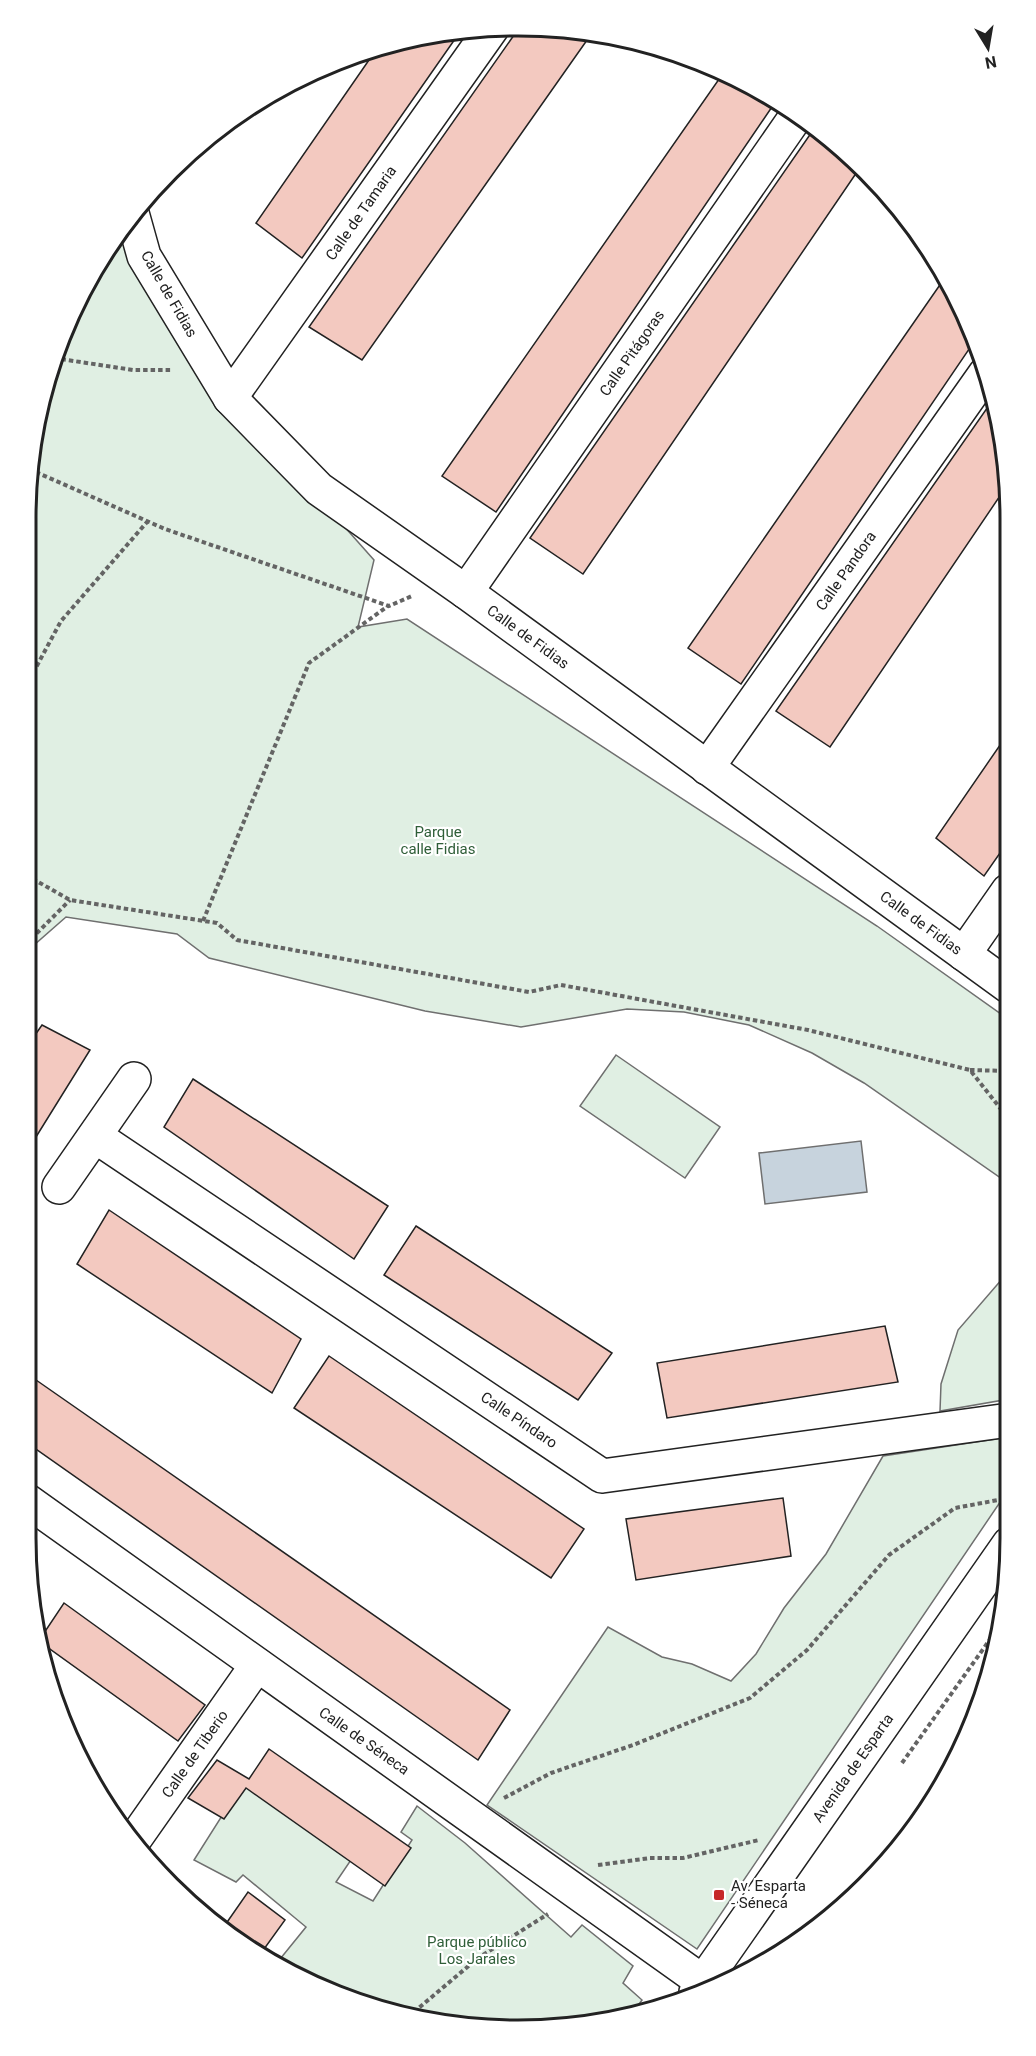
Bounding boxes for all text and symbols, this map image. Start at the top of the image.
north arrow [958,18,1018,78]
text: N [983,52,998,73]
street label: Calle de Tamaria [322,162,400,264]
street label: Calle de Fidias [137,248,201,340]
street label: Calle Pitágoras [596,307,668,399]
street label: Calle Pandora [812,528,880,614]
street label: Calle de Fidias [483,601,573,673]
park label: Parque calle Fidias [401,823,475,858]
street label: Calle de Fidias [876,887,966,959]
street label: Calle Píndaro [477,1388,561,1452]
street label: Calle de Séneca [315,1703,413,1779]
street label: Calle de Tiberio [158,1707,232,1801]
street label: Avenida de Esparta [809,1710,897,1826]
place label: Av. Esparta - Séneca [731,1877,806,1912]
marker: Av. Esparta - Séneca [712,1888,726,1902]
park label: Parque público Los Jarales [427,1933,527,1968]

